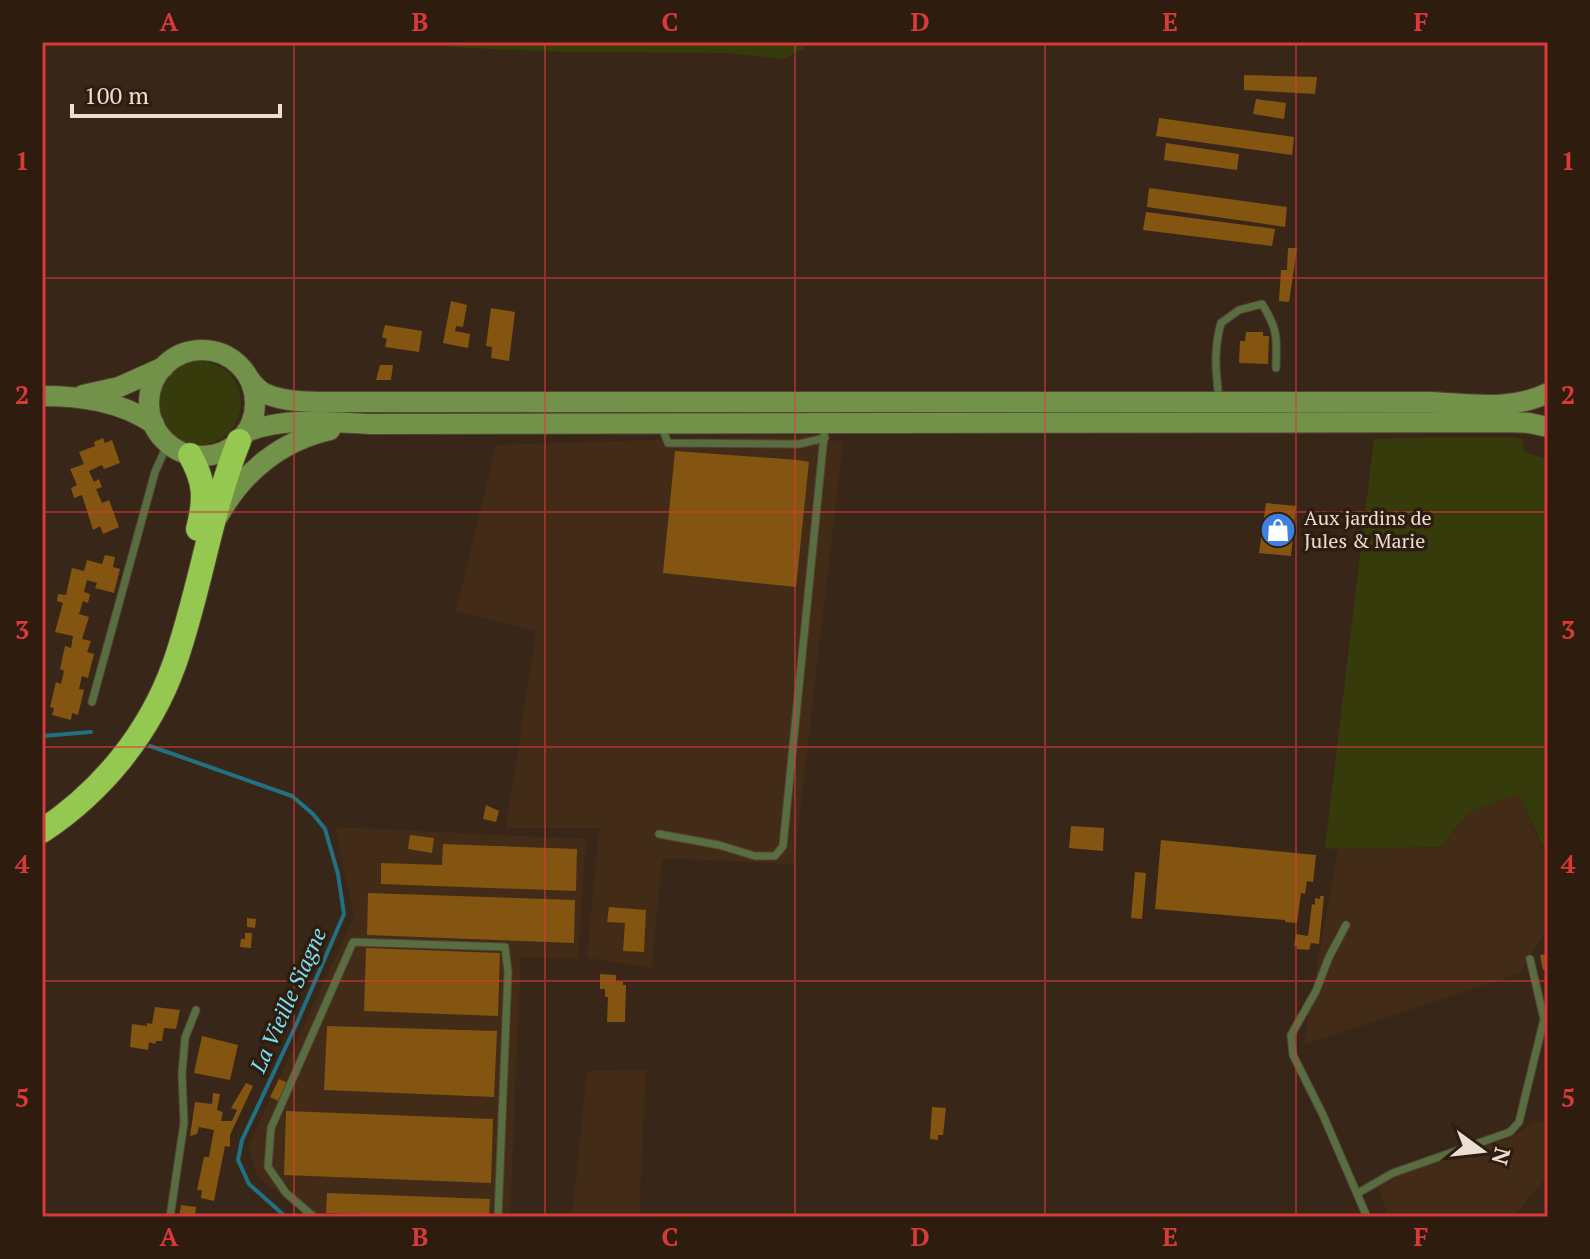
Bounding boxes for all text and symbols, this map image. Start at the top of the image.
text: A [160,4,179,38]
text: B [412,4,428,38]
text: C [662,4,678,38]
text: D [910,4,930,38]
text: E [1162,4,1178,38]
text: F [1414,4,1429,38]
scale bar [72,68,280,118]
text: 100 m [84,79,149,111]
text: 1 [15,143,29,177]
text: 1 [1561,143,1575,177]
text: 2 [15,377,29,411]
text: 2 [1561,377,1575,411]
place label: Aux jardins de Jules & Marie [1304,504,1432,554]
shop icon: Aux jardins de Jules & Marie [1259,511,1297,549]
text: 3 [15,612,29,646]
text: 3 [1561,612,1575,646]
text: 4 [15,846,30,880]
text: 4 [1561,846,1576,880]
water label: La Vieille Siagne [242,923,332,1078]
text: 5 [15,1080,29,1114]
text: 5 [1561,1080,1575,1114]
north arrow [1442,1111,1522,1191]
text: N [1486,1144,1518,1168]
text: A [160,1219,179,1253]
text: B [412,1219,428,1253]
text: C [662,1219,678,1253]
text: D [910,1219,930,1253]
text: E [1162,1219,1178,1253]
text: F [1414,1219,1429,1253]

